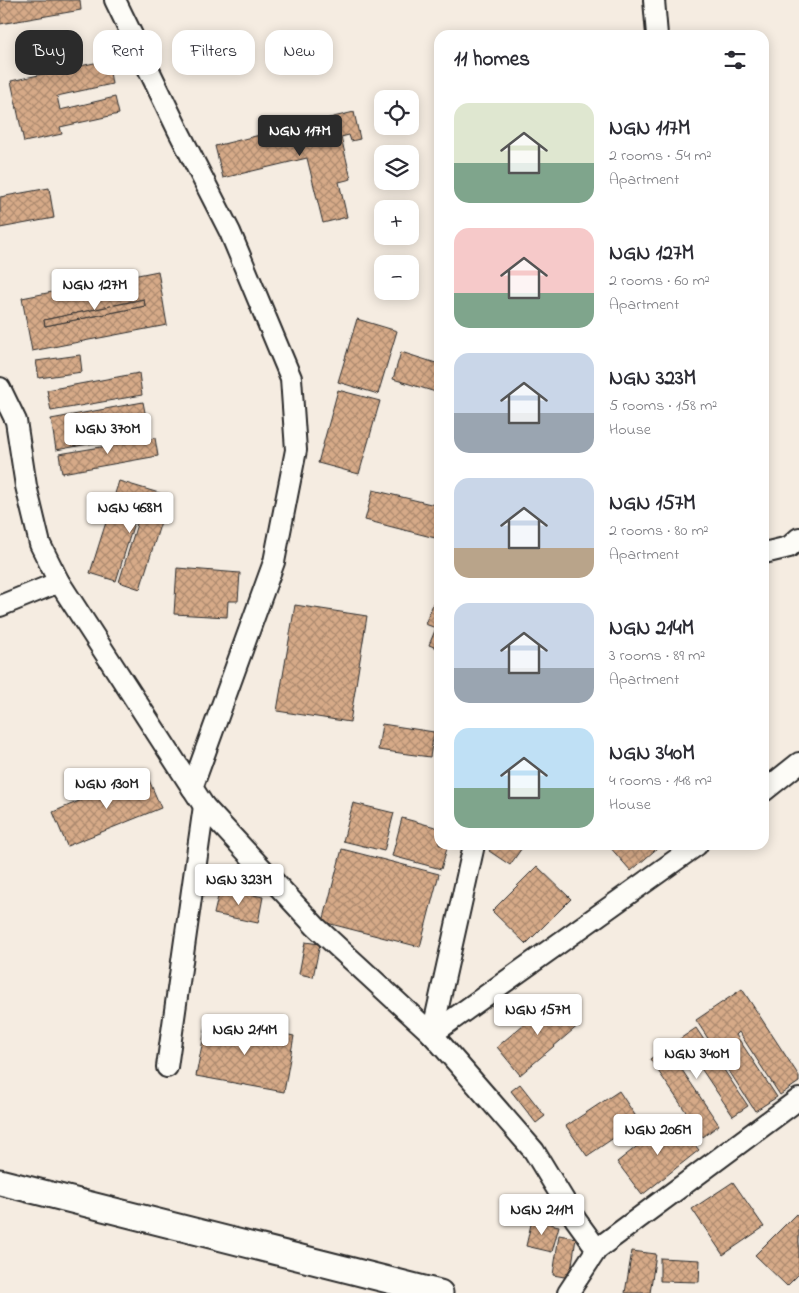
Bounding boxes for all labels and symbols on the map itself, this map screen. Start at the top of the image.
pin: NGN 117M [248,114,352,157]
pin: NGN 127M [43,268,147,311]
pin: NGN 370M [56,412,160,455]
pin: NGN 468M [78,492,182,534]
pin: NGN 130M [55,768,159,810]
pin: NGN 323M [187,864,291,906]
pin: NGN 157M [486,994,590,1036]
pin: NGN 214M [193,1014,297,1056]
pin: NGN 340M [645,1038,749,1080]
pin: NGN 206M [606,1114,710,1156]
pin: NGN 211M [490,1194,594,1236]

